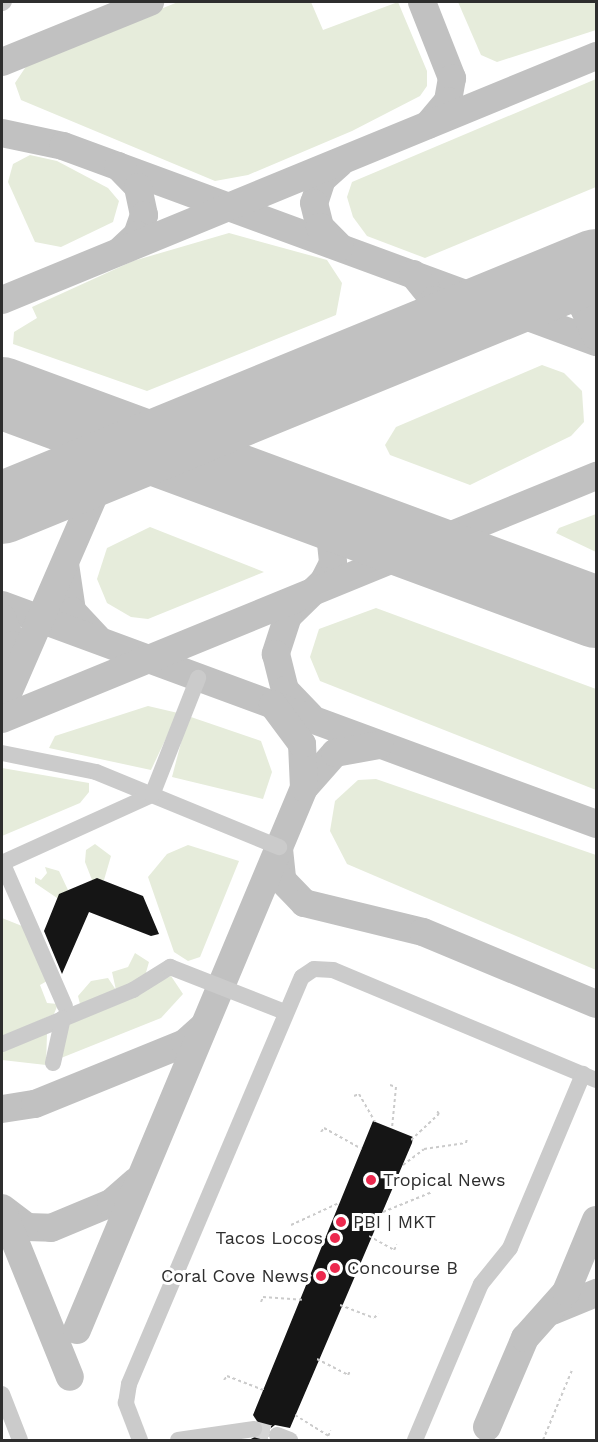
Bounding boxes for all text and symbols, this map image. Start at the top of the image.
place label: Tropical News [383,1169,506,1191]
marker: Tropical News [364,1173,378,1187]
place label: PBI | MKT [353,1211,436,1233]
marker: PBI | MKT [334,1215,348,1229]
place label: Tacos Locos [216,1227,323,1249]
marker: Tacos Locos [328,1231,342,1245]
place label: Concourse B [347,1257,458,1279]
marker: Concourse B [328,1261,342,1275]
place label: Coral Cove News [160,1265,309,1287]
marker: Coral Cove News [314,1269,328,1283]

